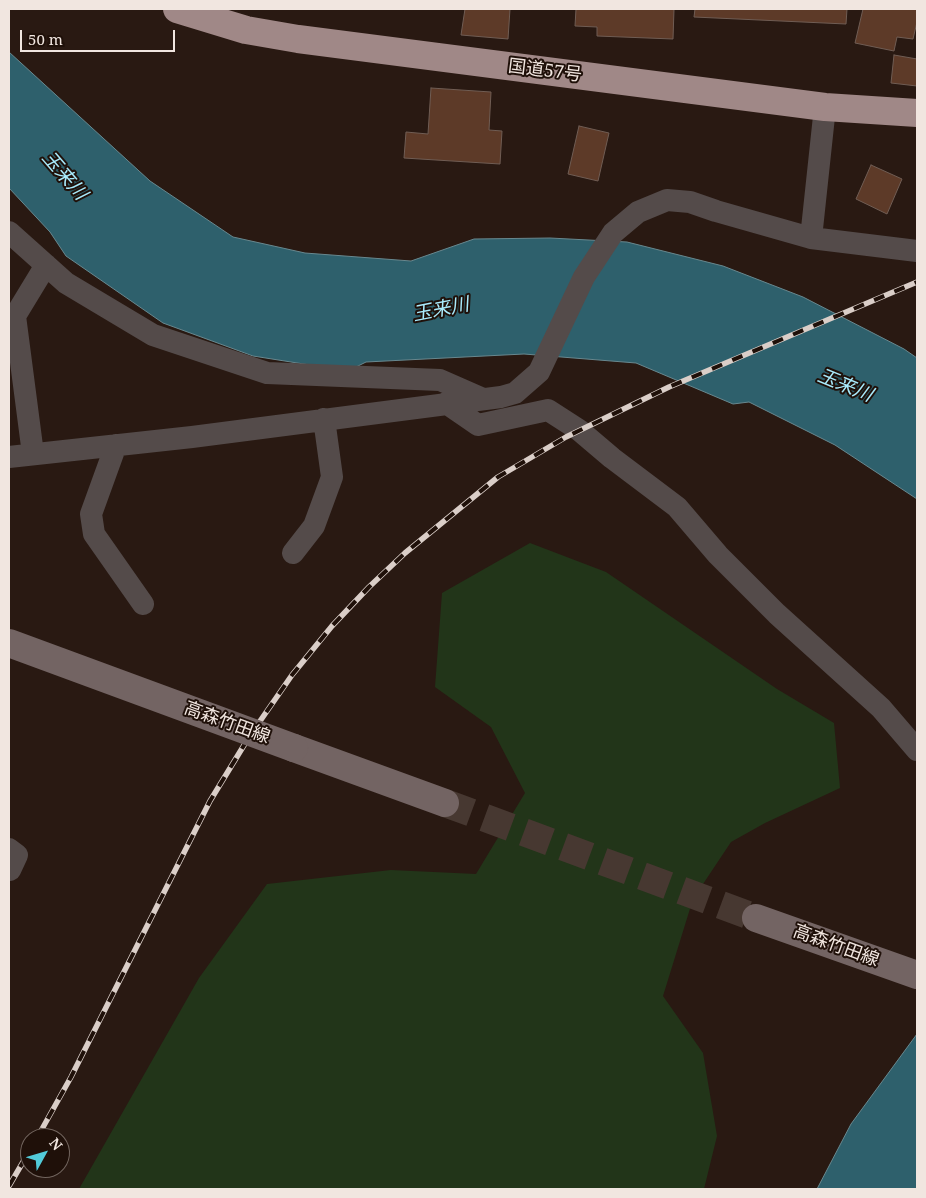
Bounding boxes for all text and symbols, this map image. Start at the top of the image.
scale bar [22,20,178,52]
text: 50 m [28,29,63,49]
street label: 国道57号 [507,56,583,86]
water label: 玉来川 [37,147,91,205]
water label: 玉来川 [411,293,471,327]
water label: 玉来川 [814,365,876,407]
street label: 高森竹田線 [181,697,273,749]
street label: 高森竹田線 [790,920,882,972]
north arrow [20,1128,70,1178]
text: N [45,1134,67,1154]

